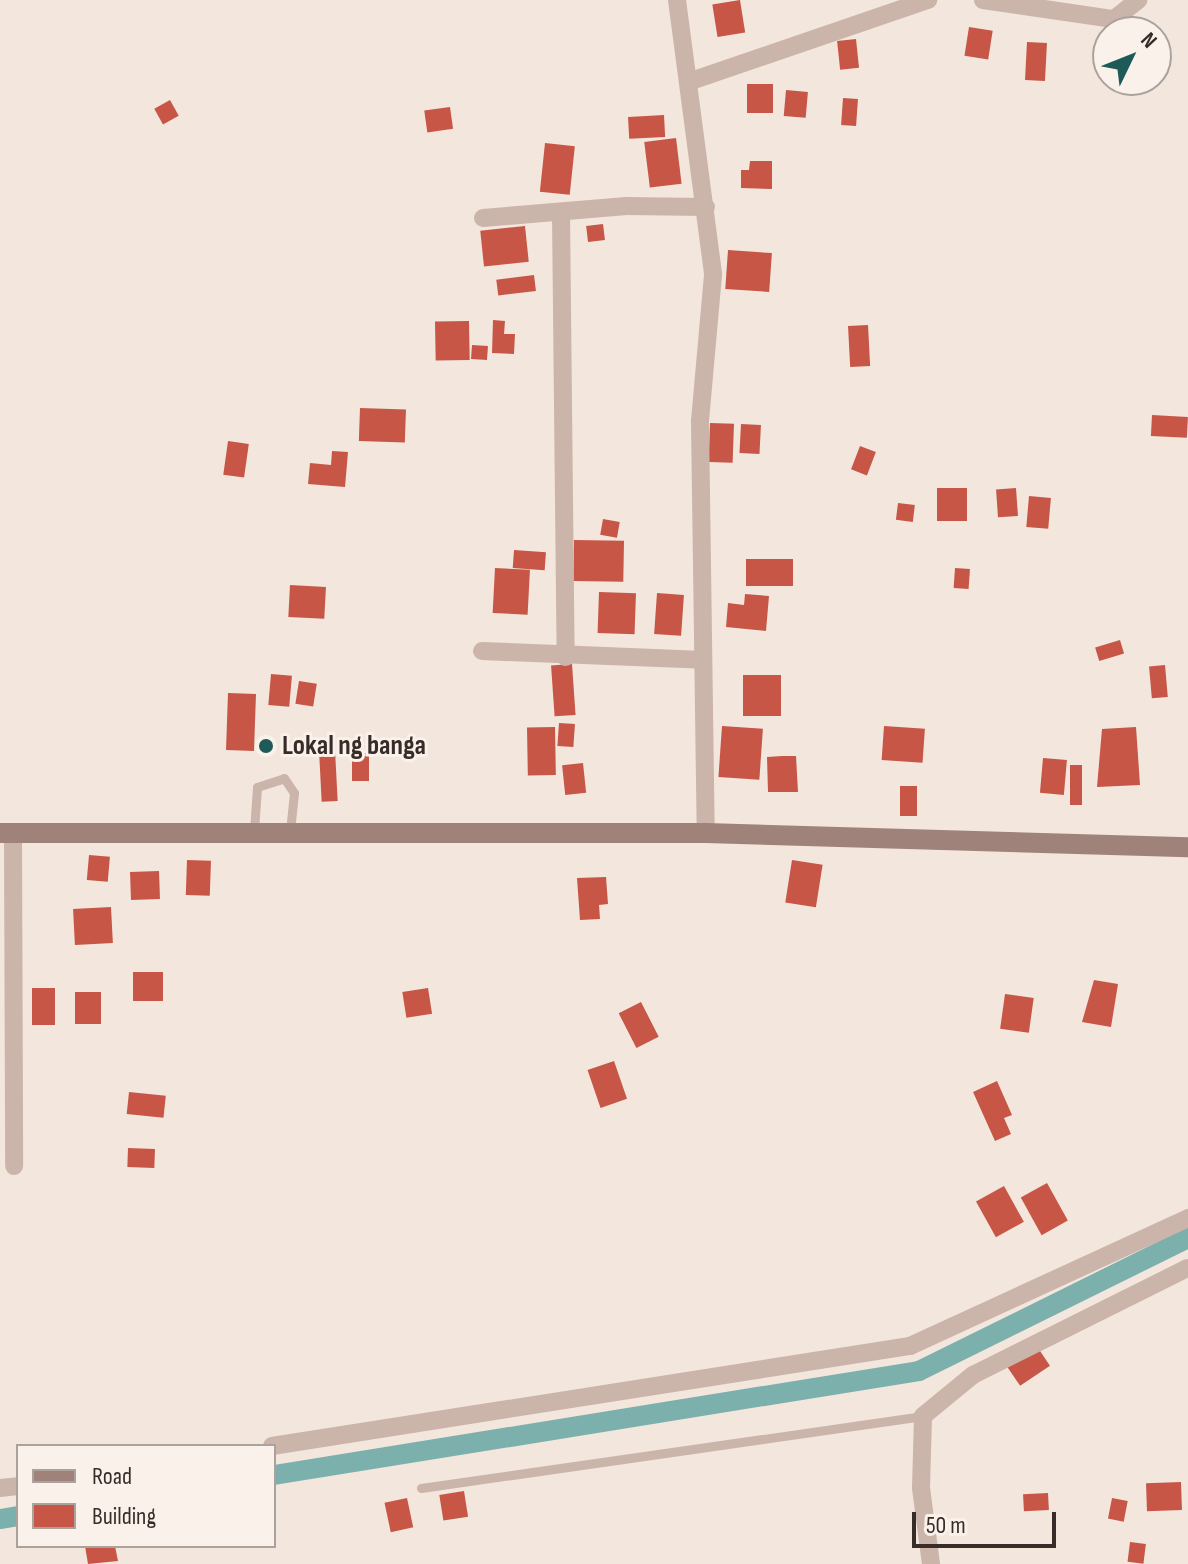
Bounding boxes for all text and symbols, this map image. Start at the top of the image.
north arrow [1092,16,1172,96]
text: N [1135,27,1162,54]
place label: Lokal ng banga [282,729,426,763]
marker: Lokal ng banga [257,737,275,755]
legend [16,1444,276,1548]
text: Road [92,1462,132,1491]
scale bar [916,1496,1060,1546]
text: Building [92,1502,156,1531]
text: 50 m [926,1511,966,1540]

